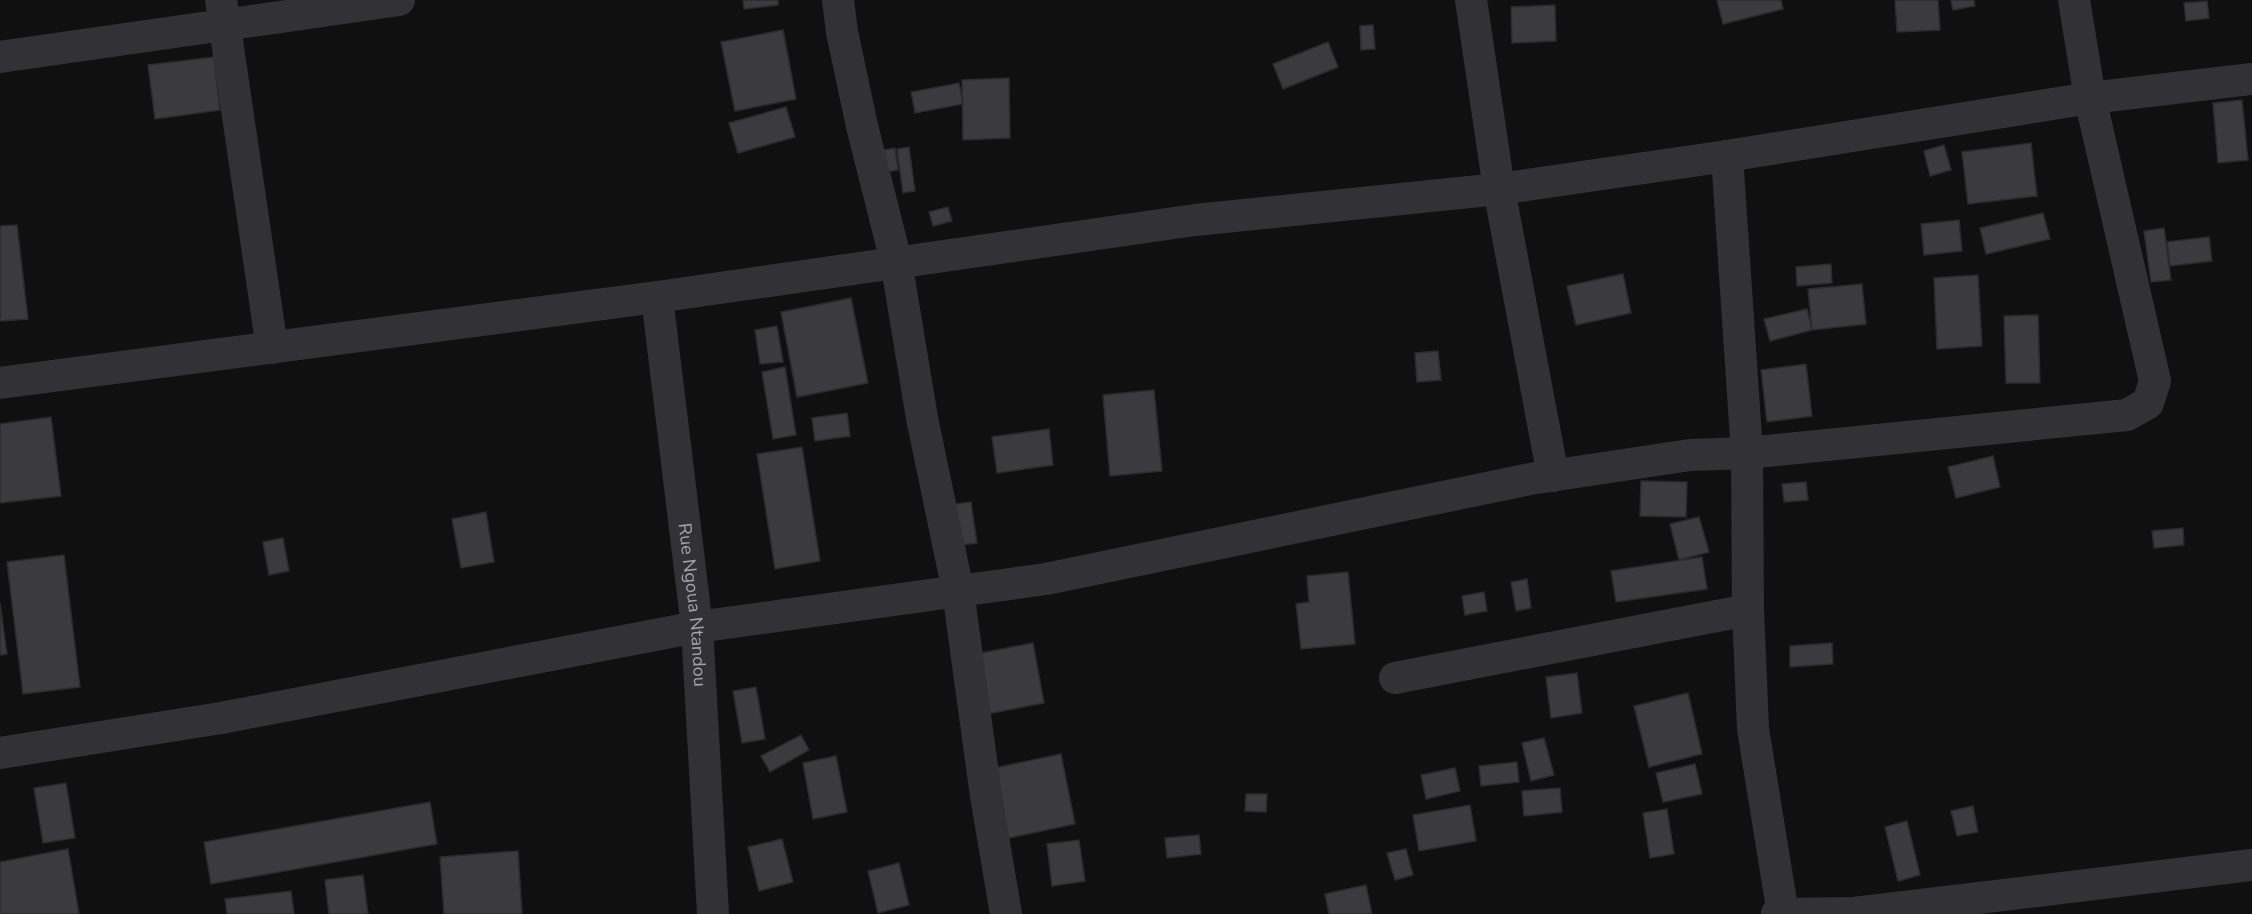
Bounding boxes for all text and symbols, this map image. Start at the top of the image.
street label: Rue Ngoua Ntandou [672,522,712,687]

